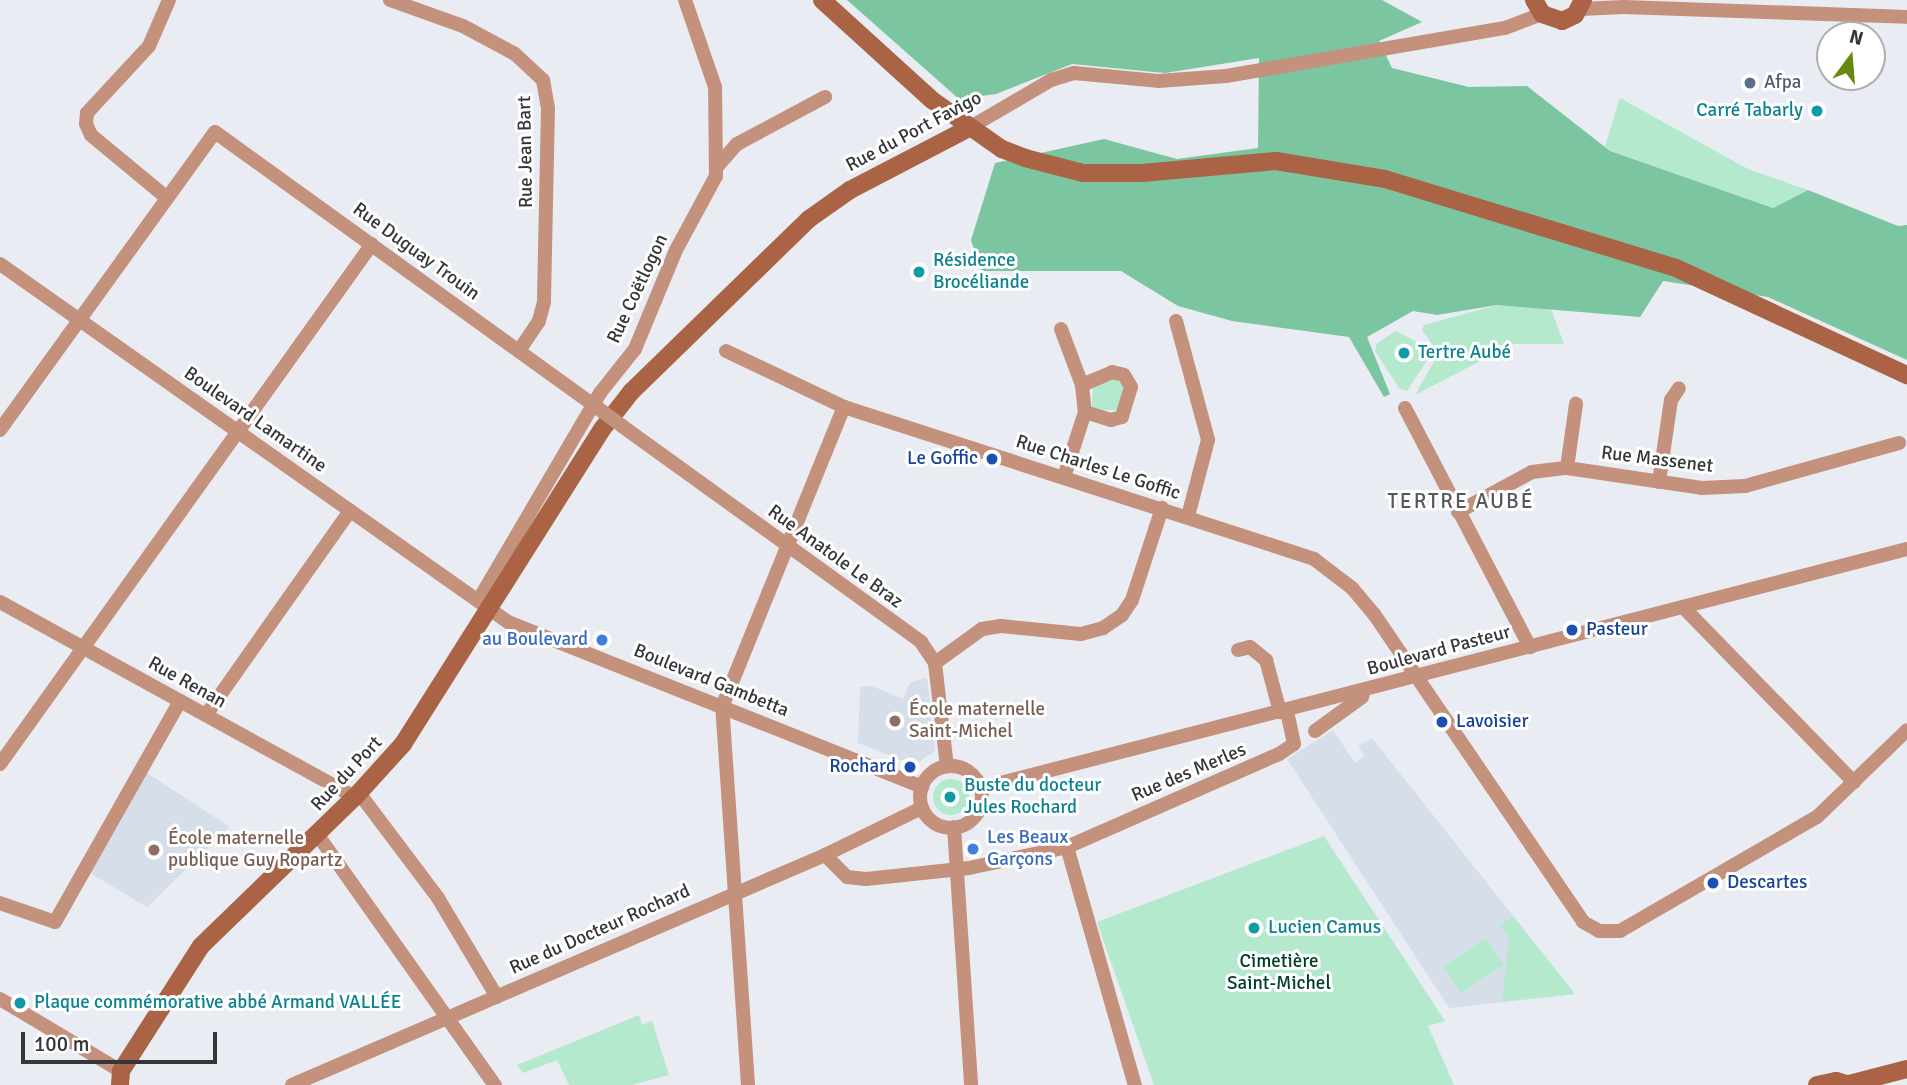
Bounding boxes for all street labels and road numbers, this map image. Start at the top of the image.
street label: Rue du Port Favigo [842,87,986,177]
street label: Rue Jean Bart [514,96,538,208]
street label: Rue Duguay Trouin [348,198,484,306]
street label: Rue Coëtlogon [603,231,673,347]
street label: Boulevard Lamartine [179,362,331,478]
street label: Rue Charles Le Goffic [1013,431,1183,505]
street label: Rue Massenet [1600,442,1714,478]
street label: Rue Anatole Le Braz [763,500,907,614]
street label: Boulevard Pasteur [1365,621,1513,681]
street label: Boulevard Gambetta [630,639,792,723]
street label: Rue Renan [144,652,230,714]
street label: Rue du Port [307,732,387,816]
street label: Rue des Merles [1128,739,1250,807]
street label: Rue du Docteur Rochard [506,880,694,980]

